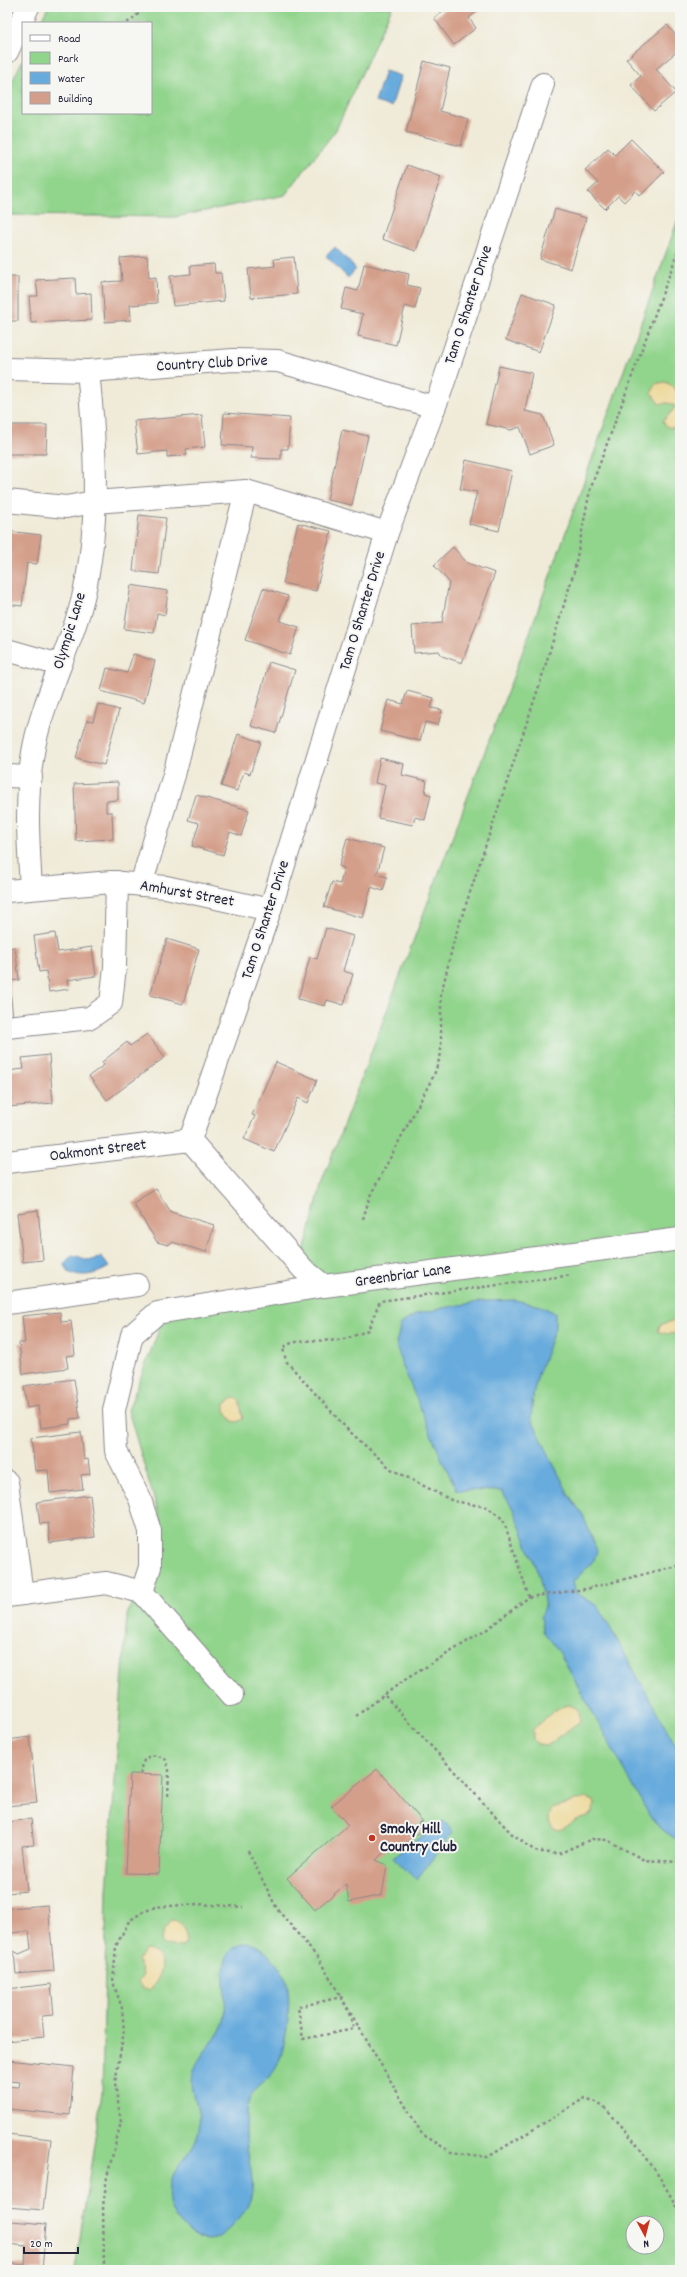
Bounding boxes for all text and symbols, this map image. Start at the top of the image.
legend [22,22,152,114]
text: Road [58,31,80,48]
text: Park [58,51,79,68]
text: Water [58,71,85,88]
text: Building [58,91,93,108]
street label: Tam O Shanter Drive [439,242,499,368]
street label: Country Club Drive [156,350,268,378]
street label: Tam O Shanter Drive [334,548,392,674]
street label: Olympic Lane [47,590,93,672]
street label: Tam O Shanter Drive [236,857,296,983]
street label: Amhurst Street [138,874,236,914]
street label: Oakmont Street [48,1134,148,1168]
street label: Greenbriar Lane [353,1258,453,1294]
place label: Smoky Hill Country Club [380,1818,457,1859]
marker: Smoky Hill Country Club [367,1833,377,1843]
north arrow [625,2215,665,2255]
scale bar [24,2229,78,2255]
text: N [642,2235,650,2251]
text: 20 m [30,2236,53,2253]

